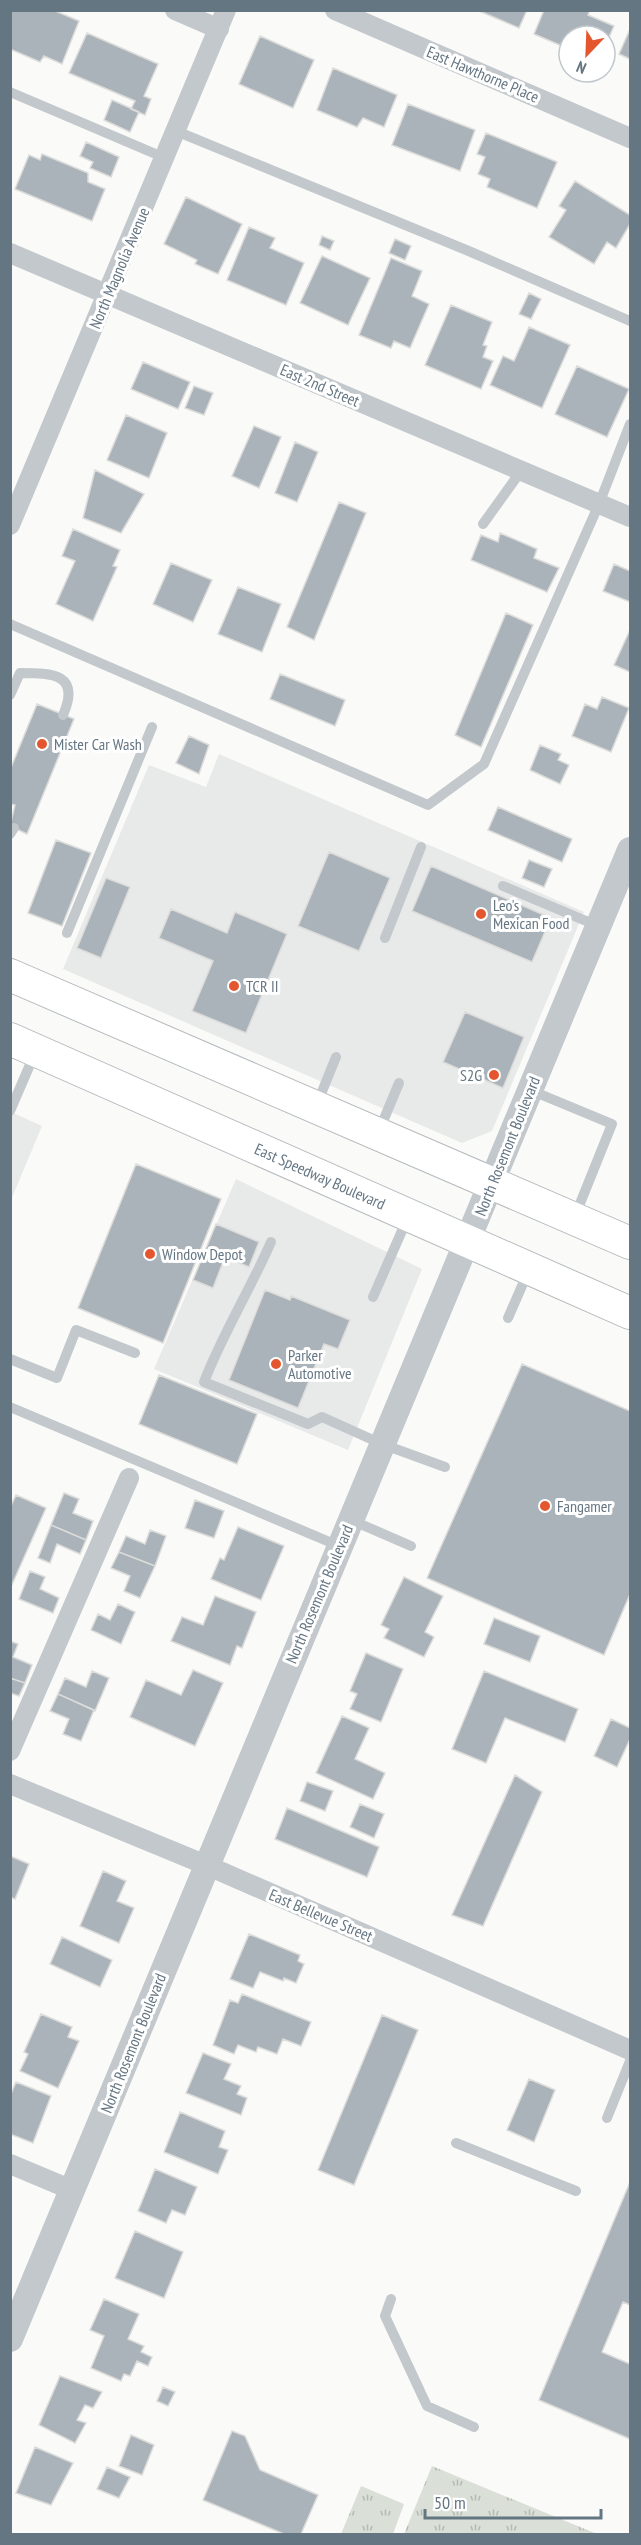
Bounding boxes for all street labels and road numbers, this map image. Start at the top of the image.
street label: East Hawthorne Place [424,41,542,107]
street label: North Magnolia Avenue [84,204,154,332]
street label: East 2nd Street [277,359,363,411]
street label: North Rosemont Boulevard [470,1073,544,1219]
street label: East Speedway Boulevard [252,1138,388,1214]
street label: North Rosemont Boulevard [281,1522,357,1666]
street label: East Bellevue Street [266,1884,376,1946]
street label: North Rosemont Boulevard [96,1970,170,2116]

